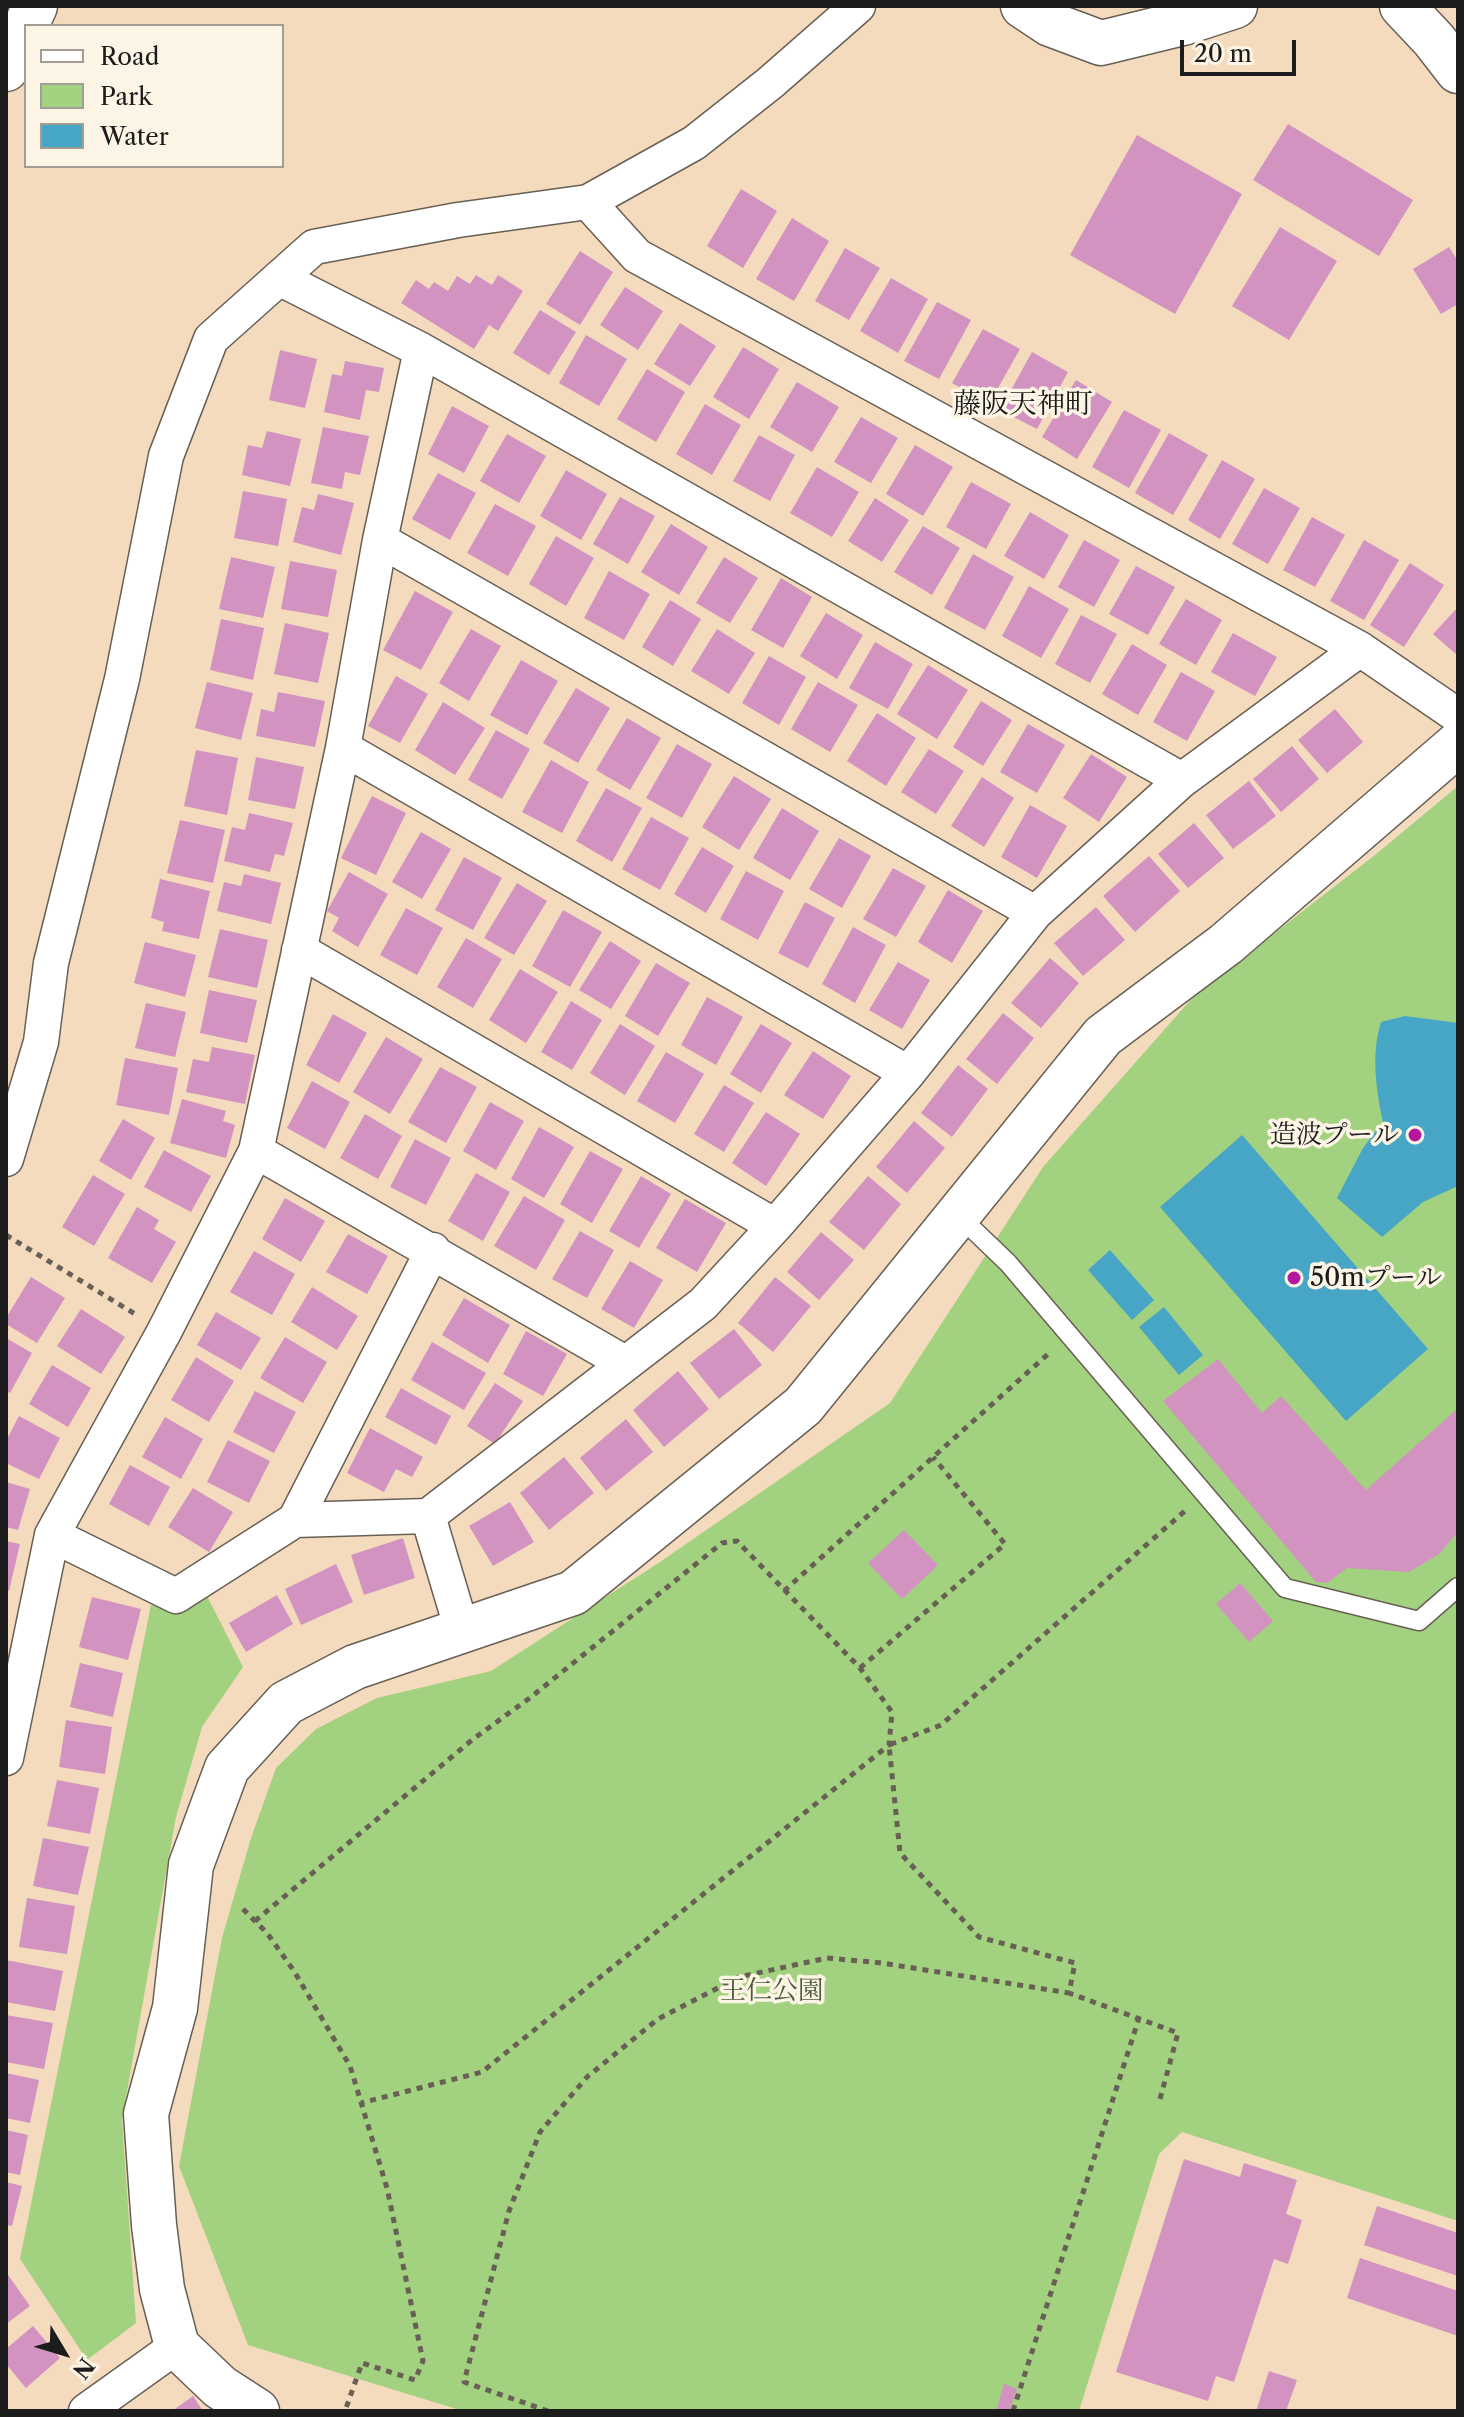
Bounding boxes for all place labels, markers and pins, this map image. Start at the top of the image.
place label: 造波プール [1270,1119,1399,1151]
marker: 造波プール [1406,1126,1424,1144]
place label: 50mプール [1310,1262,1442,1294]
marker: 50mプール [1285,1269,1303,1287]

